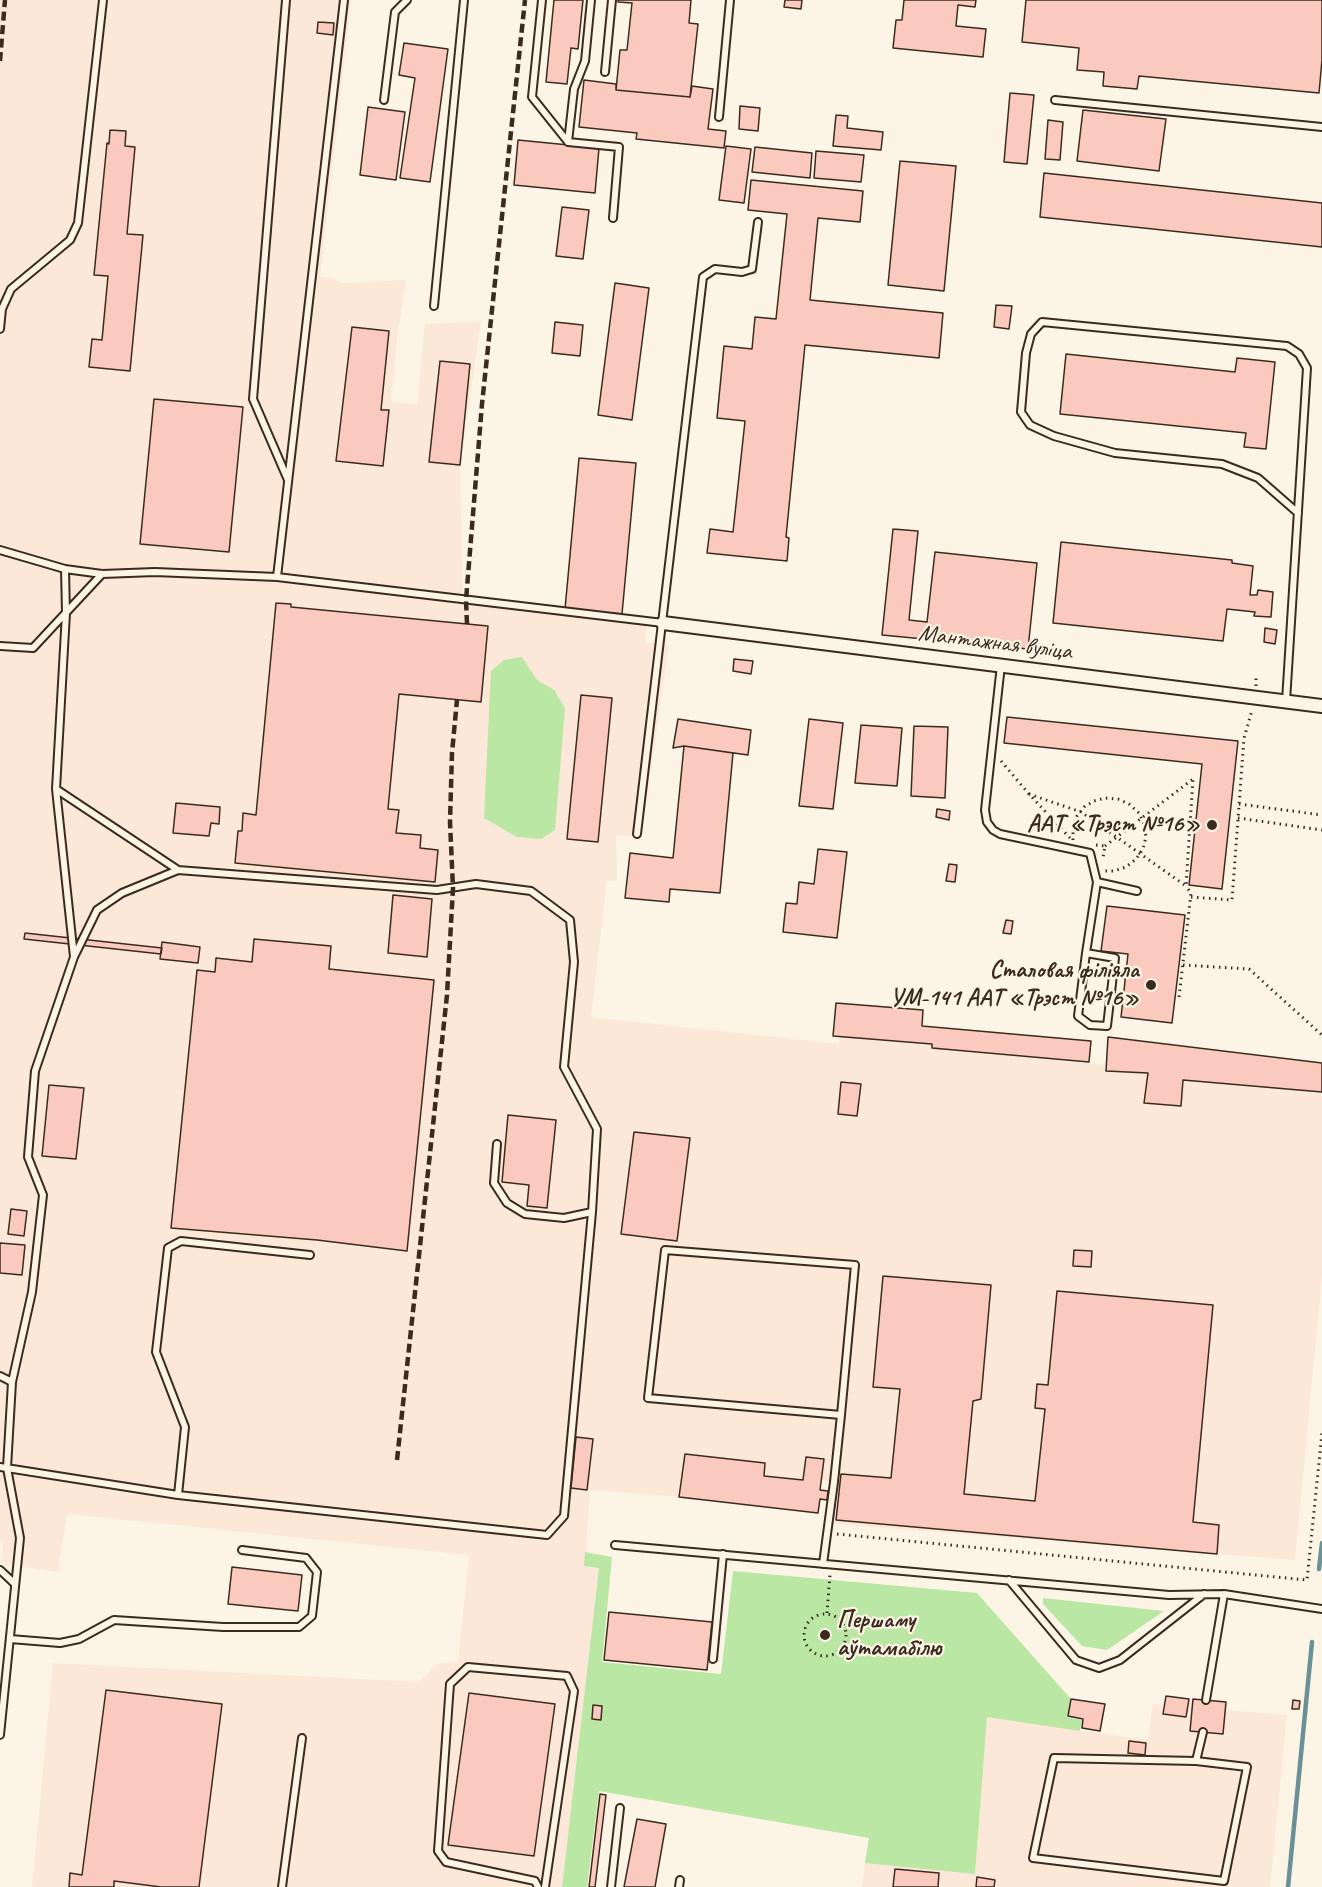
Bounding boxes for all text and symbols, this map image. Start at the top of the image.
street label: Мантажная вуліца [917,619,1073,667]
place label: ААТ «Трэст №16» [1027,811,1200,839]
marker: ААТ «Трэст №16» [1205,818,1219,832]
place label: Сталовая філіяла УМ-141 ААТ «Трэст №16» [889,957,1139,1013]
marker: Сталовая філіяла УМ-141 ААТ «Трэст №16» [1144,978,1158,992]
place label: Першаму аўтамабілю [837,1607,941,1663]
marker: Першаму аўтамабілю [818,1628,832,1642]

